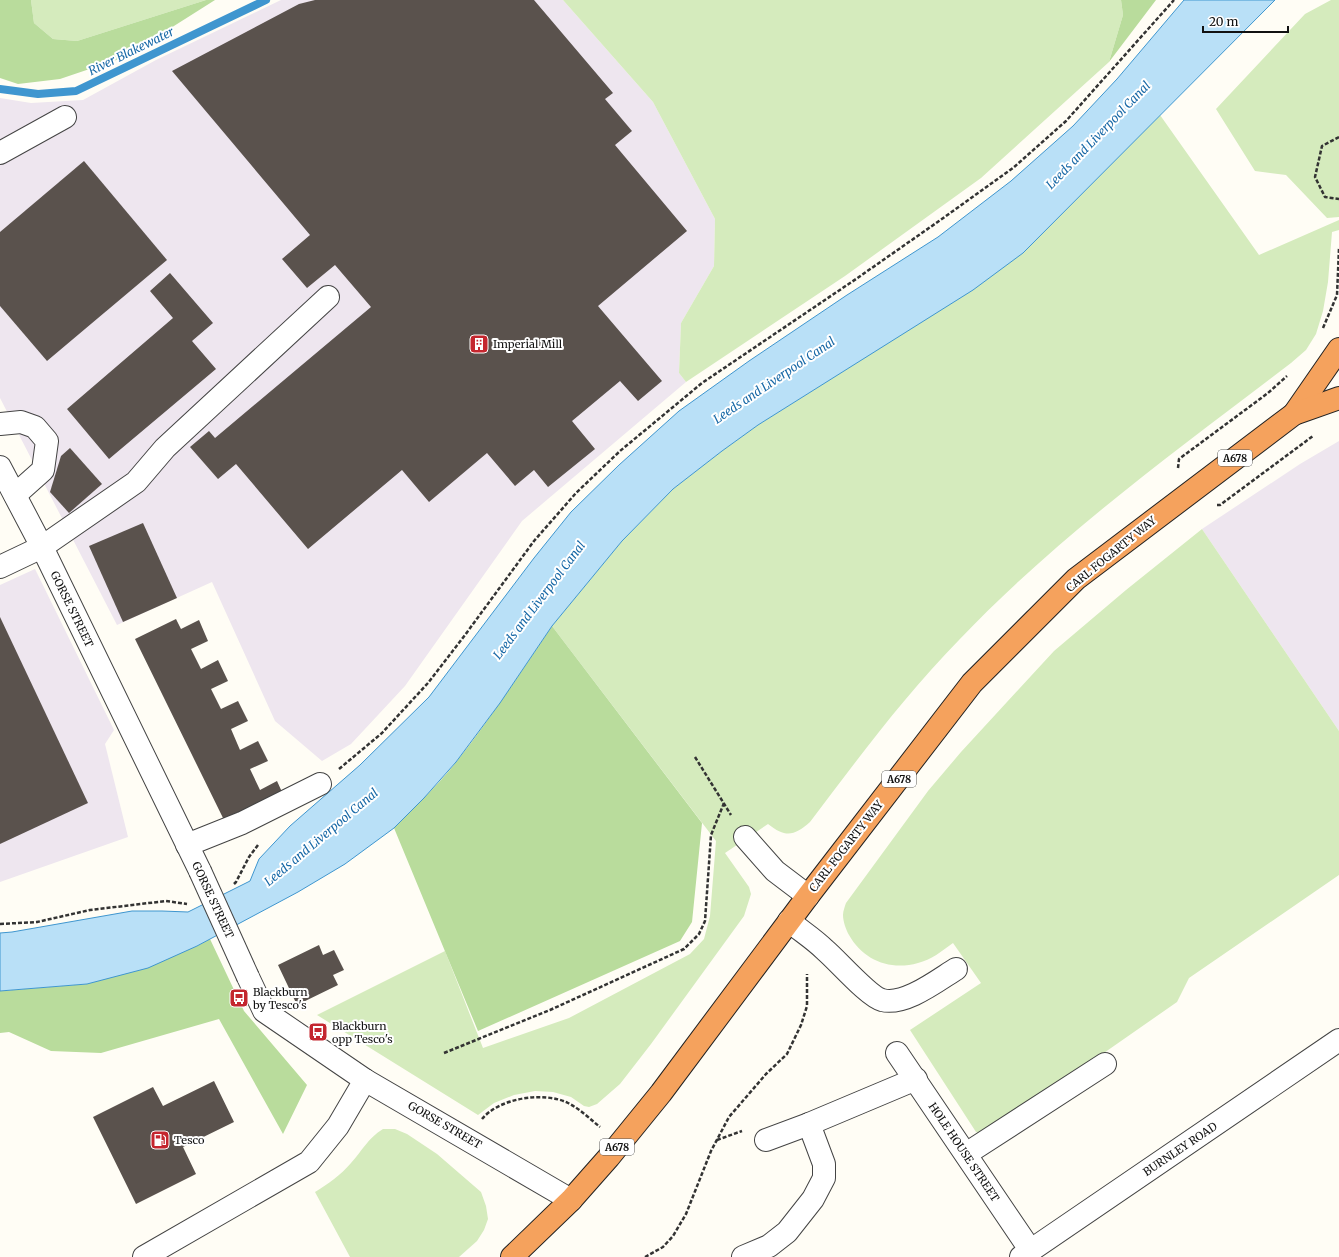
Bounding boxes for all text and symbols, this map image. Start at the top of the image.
scale bar [1203,8,1288,34]
text: 20 m [1209,14,1238,29]
water label: River Blakewater [86,23,177,78]
water label: Leeds and Liverpool Canal [1043,78,1154,192]
building icon: Imperial Mill [468,333,490,355]
water label: Leeds and Liverpool Canal [710,333,838,426]
place label: Imperial Mill [493,337,563,351]
road number: A678 [1218,450,1252,466]
street label: CARL FOGARTY WAY [1063,513,1160,595]
water label: Leeds and Liverpool Canal [490,538,588,662]
street label: GORSE STREET [48,569,97,650]
road number: A678 [882,771,916,787]
water label: Leeds and Liverpool Canal [261,785,381,889]
street label: CARL FOGARTY WAY [806,797,887,894]
street label: GORSE STREET [189,859,237,941]
place label: Blackburn by Tesco's [252,985,308,1012]
bus stop icon: Blackburn by Tesco's [228,987,250,1009]
place label: Blackburn opp Tesco's [332,1019,393,1046]
bus stop icon: Blackburn opp Tesco's [307,1021,329,1043]
street label: GORSE STREET [406,1098,485,1152]
street label: HOLE HOUSE STREET [926,1100,1003,1205]
street label: BURNLEY ROAD [1140,1119,1220,1179]
fuel station icon: Tesco [149,1129,171,1151]
place label: Tesco [174,1133,205,1147]
road number: A678 [600,1139,634,1155]

